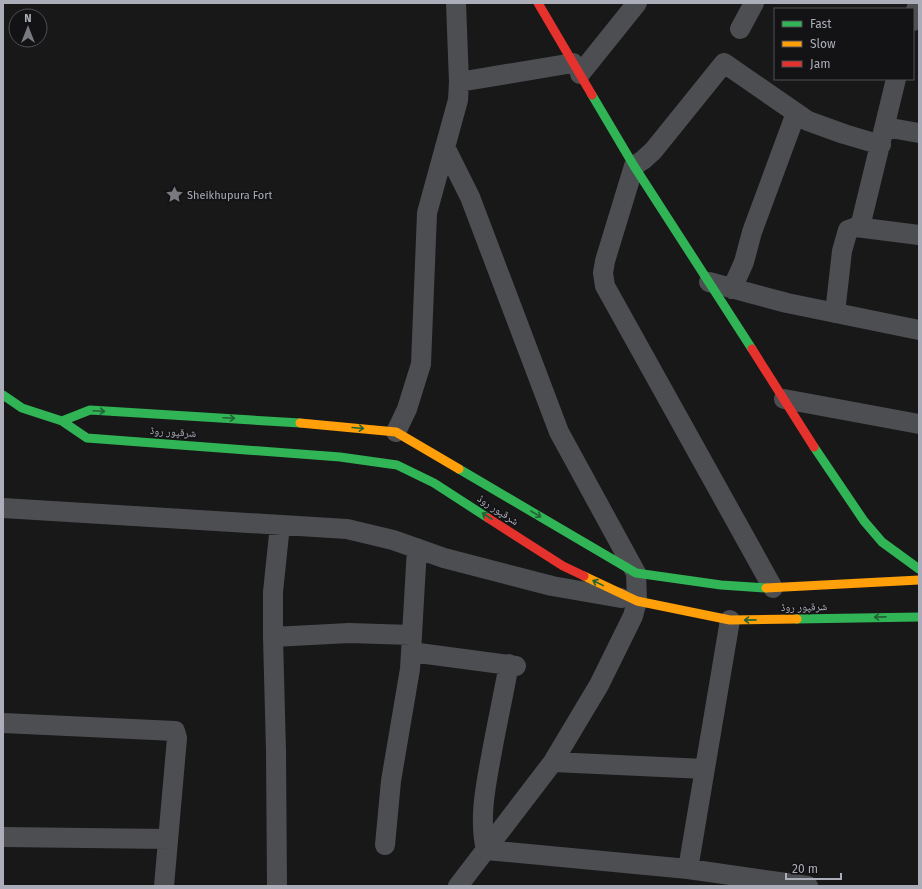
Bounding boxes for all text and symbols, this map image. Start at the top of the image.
north arrow [8,8,48,48]
legend [774,8,914,80]
text: N [24,12,32,25]
text: Fast [810,17,832,31]
text: Slow [810,37,836,51]
text: Jam [810,57,830,71]
place icon: Sheikhupura Fort [164,185,184,205]
place label: Sheikhupura Fort [187,189,272,202]
one-way arrow [92,407,105,414]
one-way arrow [222,415,235,422]
street label: شرقپور روڈ [149,424,197,440]
one-way arrow [351,425,364,432]
street label: شرقپور روڈ [475,492,521,528]
one-way arrow [530,510,542,518]
one-way arrow [481,512,493,520]
one-way arrow [592,579,604,586]
street label: شرقپور روڈ [781,600,827,614]
one-way arrow [874,613,887,621]
one-way arrow [744,616,757,624]
scale bar [786,855,841,881]
text: 20 m [792,862,818,876]

